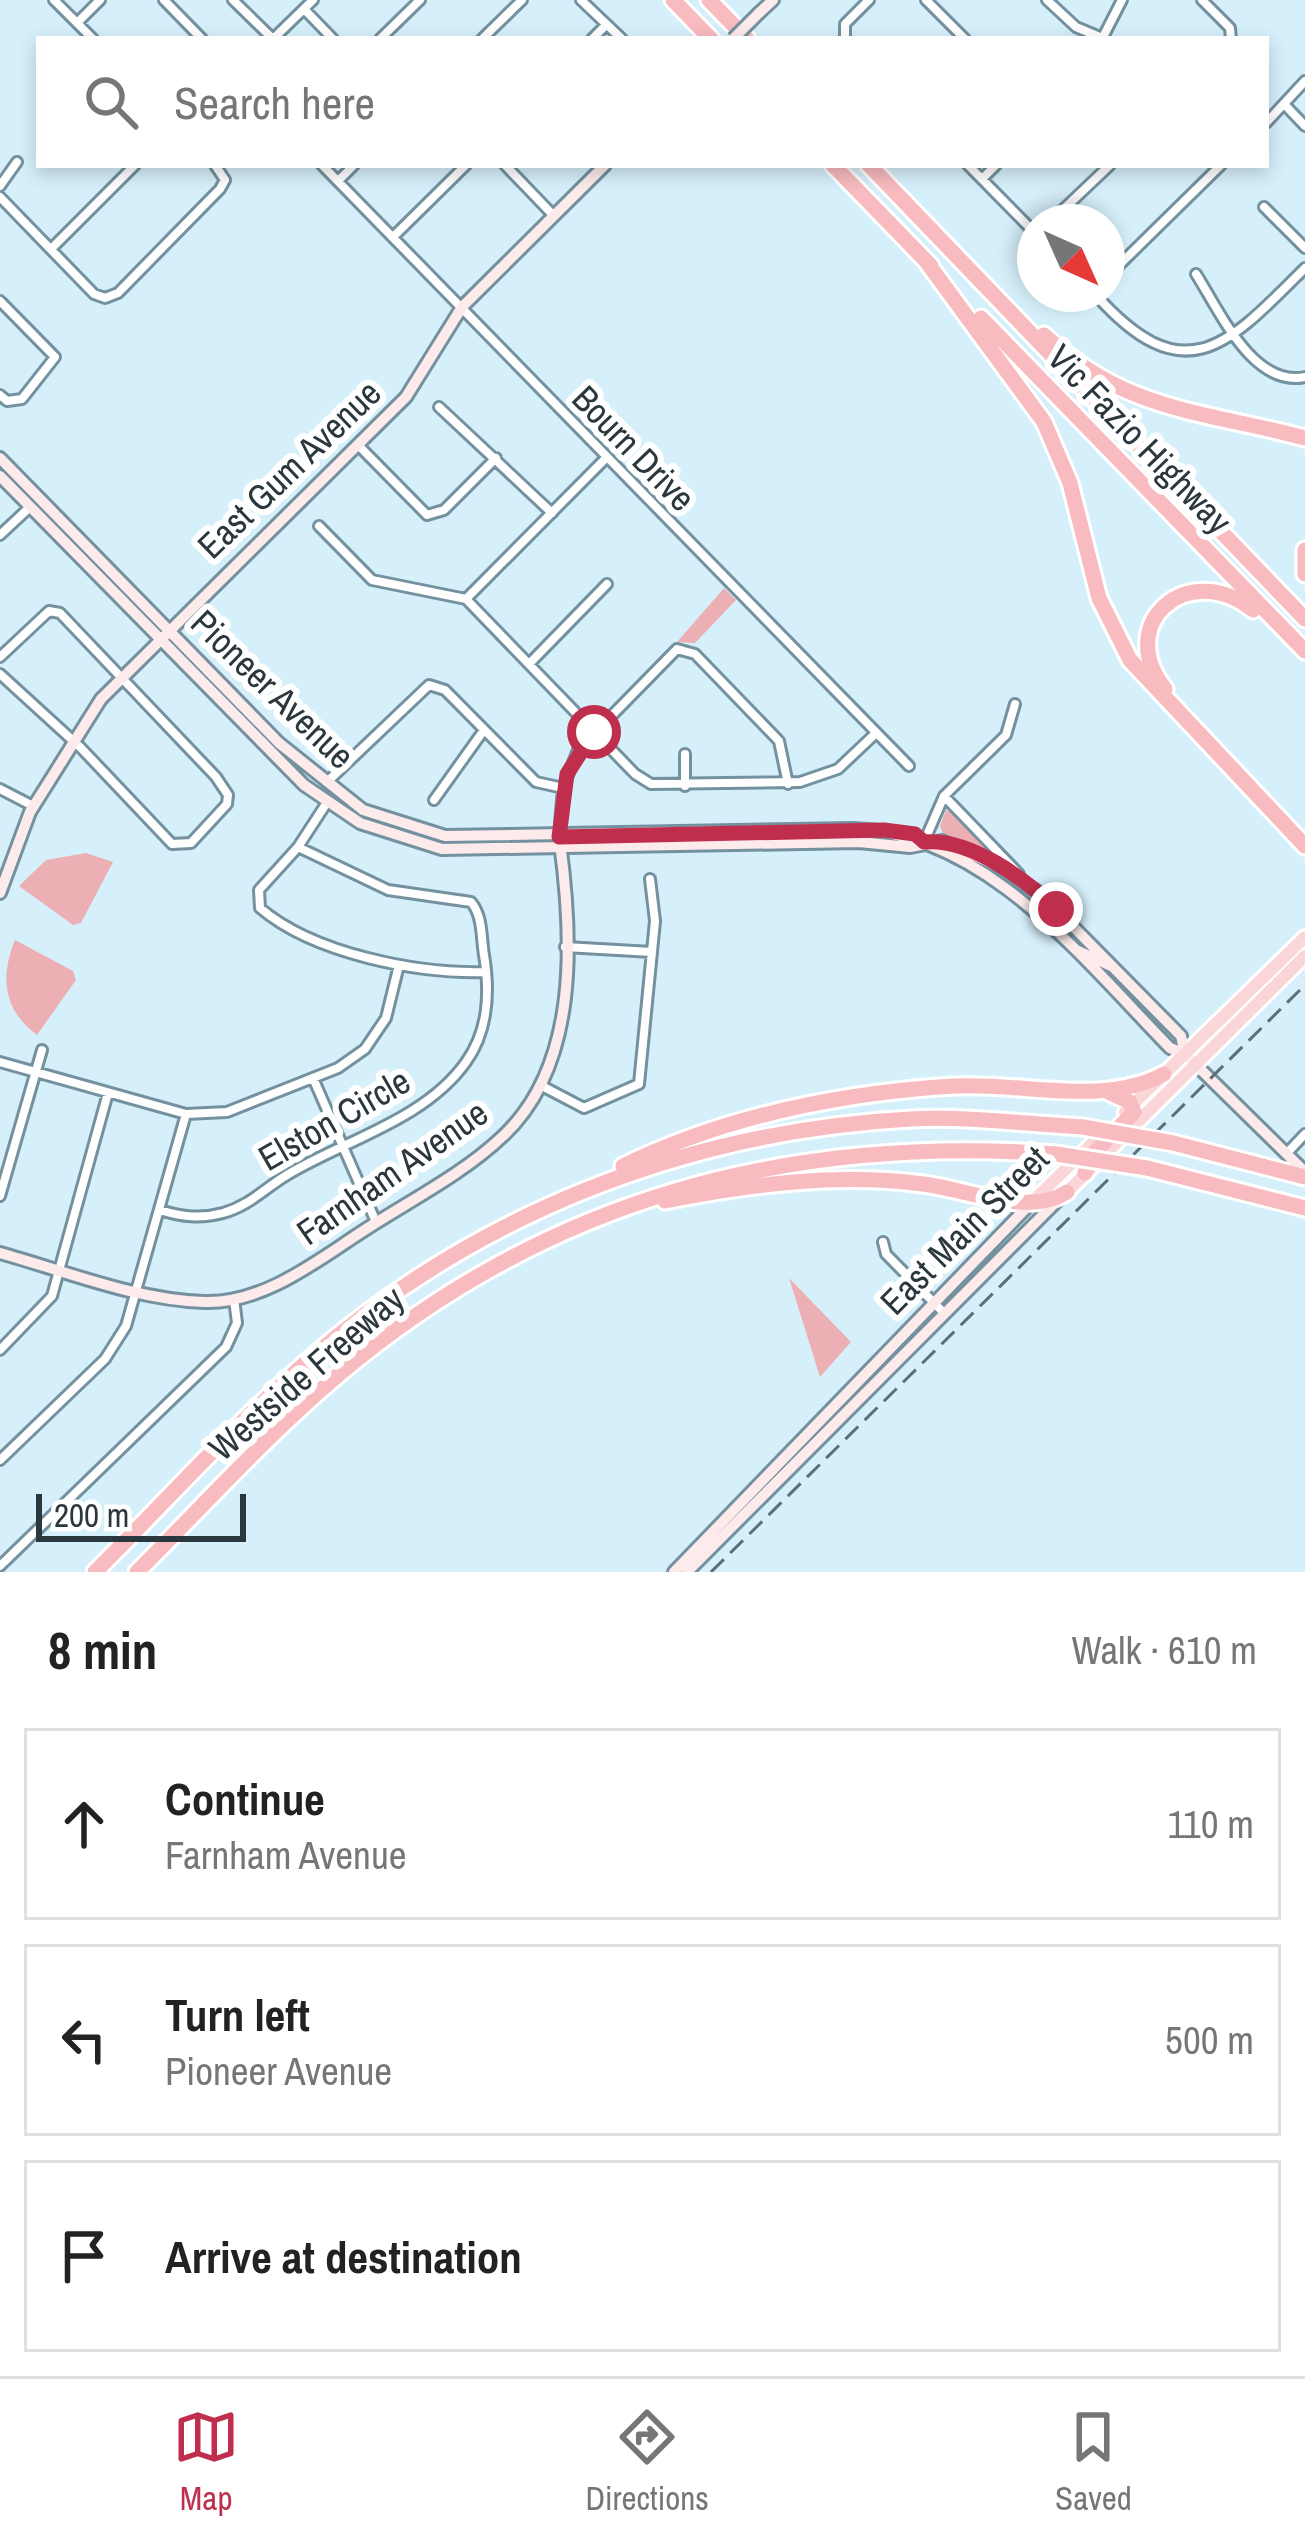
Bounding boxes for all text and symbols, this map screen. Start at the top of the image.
search box [36,36,1269,168]
icon: search [78,69,144,135]
text: Search here [174,72,375,133]
north arrow [1017,204,1125,312]
street label: Vic Fazio Highway [1037,334,1243,544]
street label: East Gum Avenue [187,369,391,569]
street label: Bourn Drive [562,375,706,521]
street label: Pioneer Avenue [181,599,365,779]
route start [567,705,621,759]
route end [1029,882,1083,936]
street label: Elston Circle [250,1056,418,1182]
street label: Farnham Avenue [287,1088,497,1256]
street label: East Main Street [869,1135,1059,1325]
street label: Westside Freeway [198,1275,414,1471]
scale bar [36,1488,246,1541]
text: 200 m [54,1493,129,1537]
text: 8 min [48,1616,157,1685]
text: Walk · 610 m [1072,1624,1257,1676]
text: Continue [165,1768,325,1829]
icon: ahead [51,1791,117,1857]
text: 110 m [1167,1798,1254,1850]
text: Farnham Avenue [165,1829,406,1881]
text: Turn left [165,1984,310,2045]
icon: left [51,2007,117,2073]
text: 500 m [1165,2014,1254,2066]
text: Pioneer Avenue [165,2045,392,2097]
icon: arrive [51,2223,117,2289]
text: Arrive at destination [165,2226,522,2287]
tab: Map [173,2404,239,2520]
tab: Directions [585,2404,709,2520]
tab: Saved [1055,2404,1132,2520]

